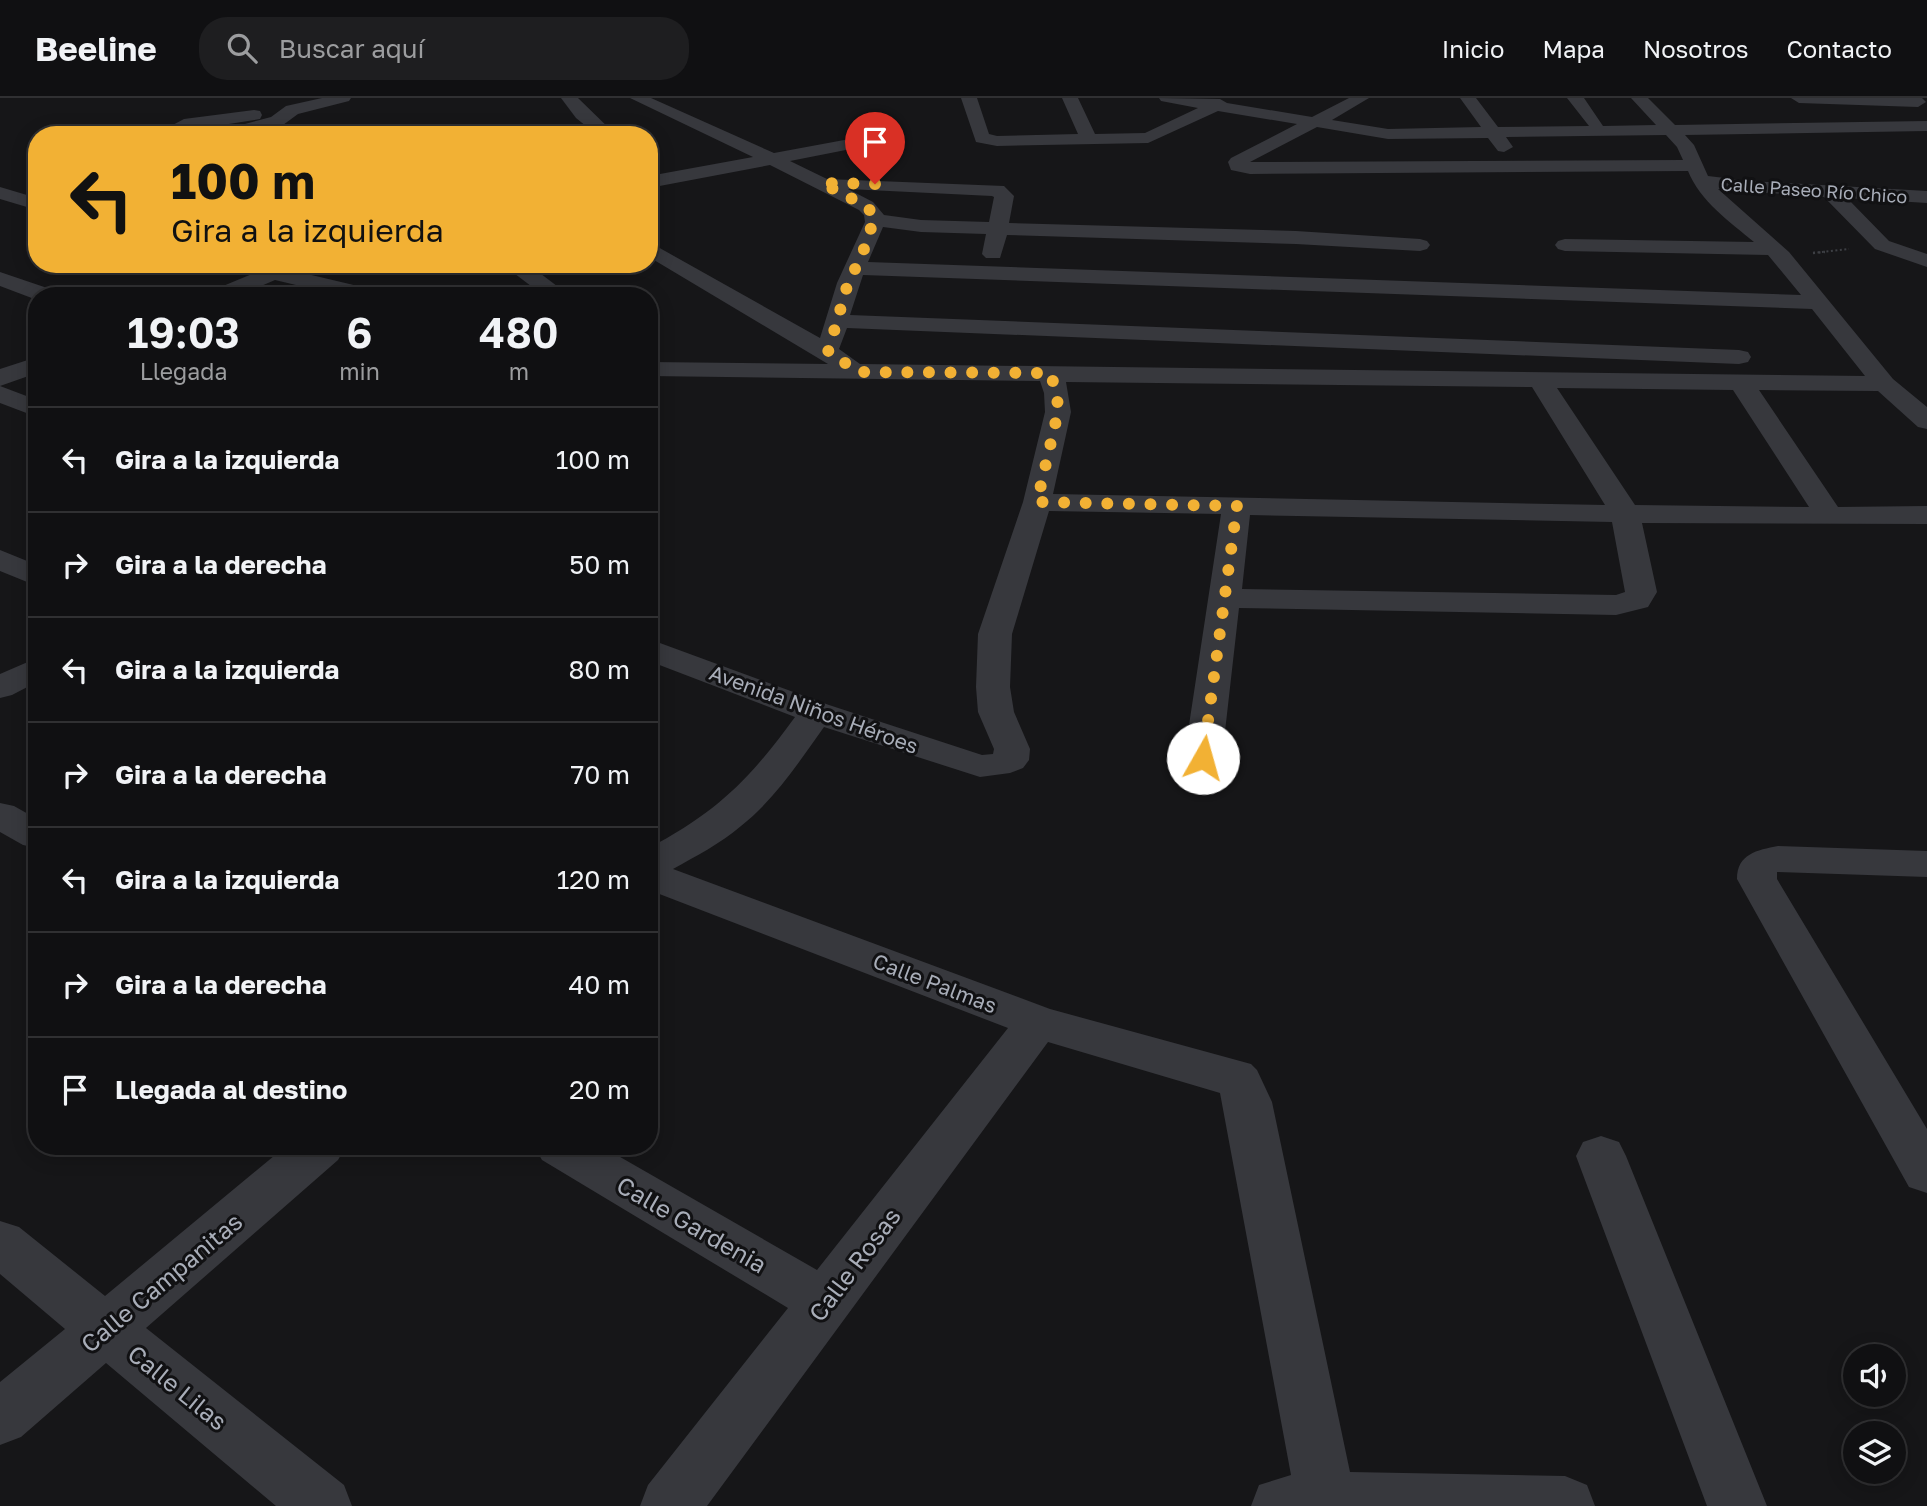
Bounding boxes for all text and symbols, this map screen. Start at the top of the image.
search box [199,17,689,80]
text: Beeline [35,29,157,68]
icon: search [223,29,261,67]
text: Buscar aquí [279,33,425,64]
text: Inicio [1442,34,1504,63]
text: Mapa [1542,34,1605,63]
text: Nosotros [1643,34,1749,63]
text: Contacto [1787,34,1892,63]
pin [845,112,905,184]
icon: arrive [856,123,894,161]
text: 100 m [171,151,315,210]
icon: left [56,154,147,245]
street label: Calle Paseo Río Chico [1720,173,1908,207]
text: Gira a la izquierda [171,211,444,249]
text: 19:03 [127,307,240,357]
text: 6 [346,307,373,357]
text: 480 [479,307,559,357]
text: Llegada [140,357,227,385]
text: min [339,357,380,385]
text: m [509,357,529,385]
icon: left [56,441,94,479]
text: Gira a la izquierda [115,444,339,475]
text: 100 m [556,444,630,475]
icon: right [56,546,94,584]
text: Gira a la derecha [115,549,327,580]
text: 50 m [569,549,630,580]
icon: left [56,651,94,689]
text: Gira a la izquierda [115,654,339,685]
text: 80 m [569,654,630,685]
street label: Avenida Niños Héroes [706,659,922,759]
position arrow [1166,721,1240,795]
icon: right [56,756,94,794]
text: Gira a la derecha [115,759,327,790]
text: 70 m [571,759,630,790]
icon: left [56,861,94,899]
text: Gira a la izquierda [115,864,339,895]
text: 120 m [557,864,630,895]
street label: Calle Palmas [869,947,1001,1019]
icon: right [56,966,94,1004]
text: Gira a la derecha [115,969,327,1000]
text: 40 m [569,969,630,1000]
icon: arrive [56,1071,94,1109]
text: Llegada al destino [115,1074,347,1105]
text: 20 m [569,1074,630,1105]
street label: Calle Gardenia [612,1169,772,1279]
street label: Calle Rosas [802,1202,906,1326]
street label: Calle Campanitas [75,1206,247,1358]
street label: Calle Lilas [123,1338,233,1436]
map controls [1843,1344,1906,1484]
button: sound [1843,1344,1906,1407]
button: layers [1843,1421,1906,1484]

